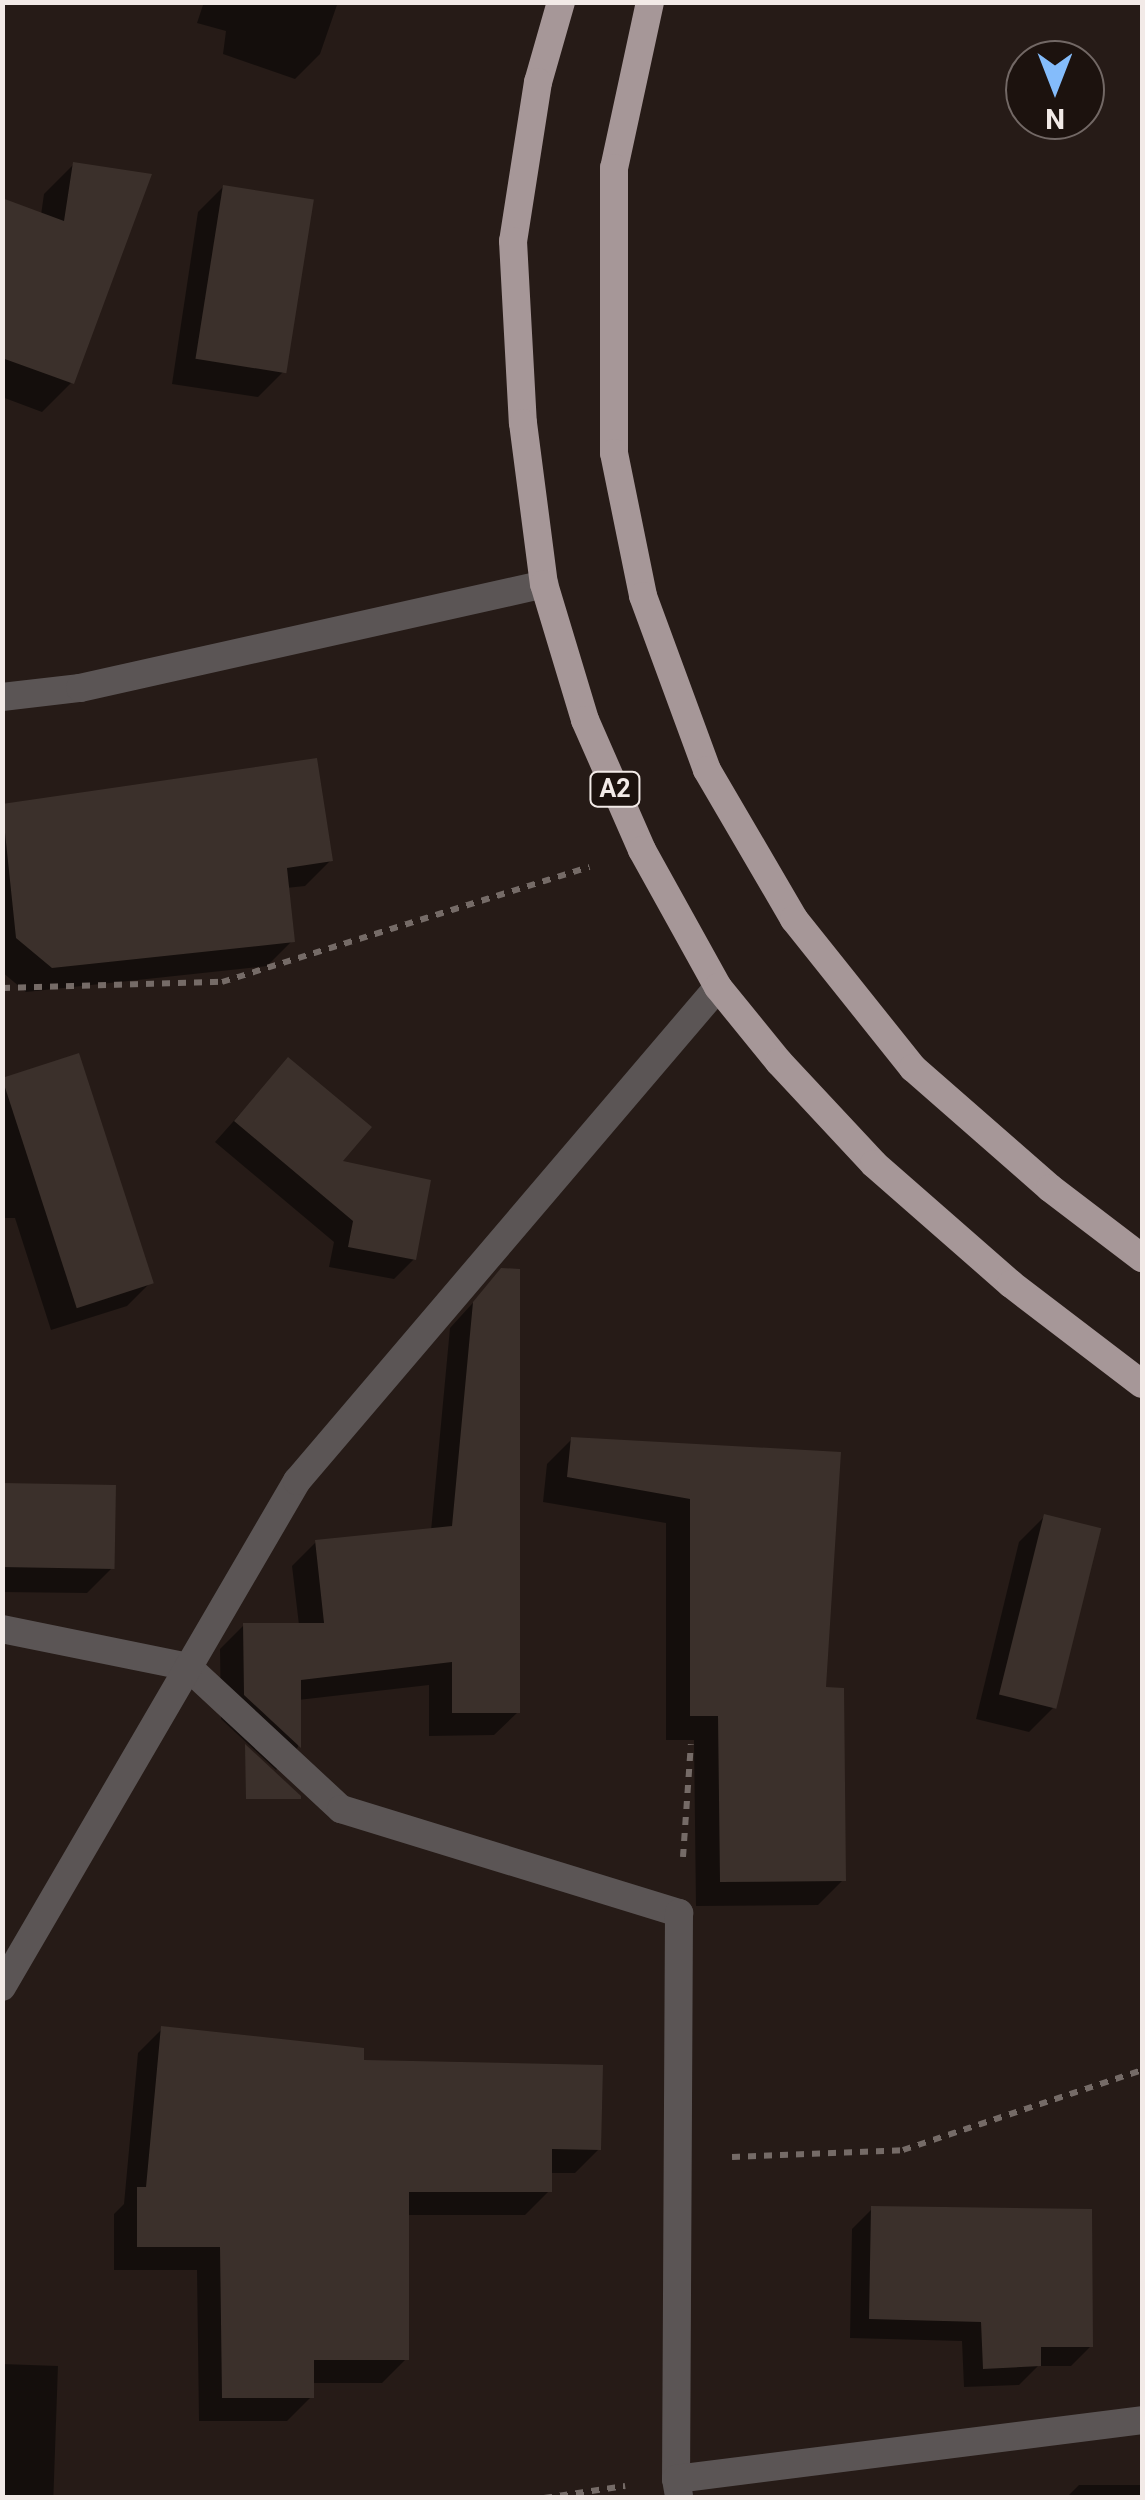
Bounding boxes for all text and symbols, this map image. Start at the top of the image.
north arrow [1005,40,1105,140]
text: N [1045,102,1065,135]
road number: A2 [588,769,642,809]

